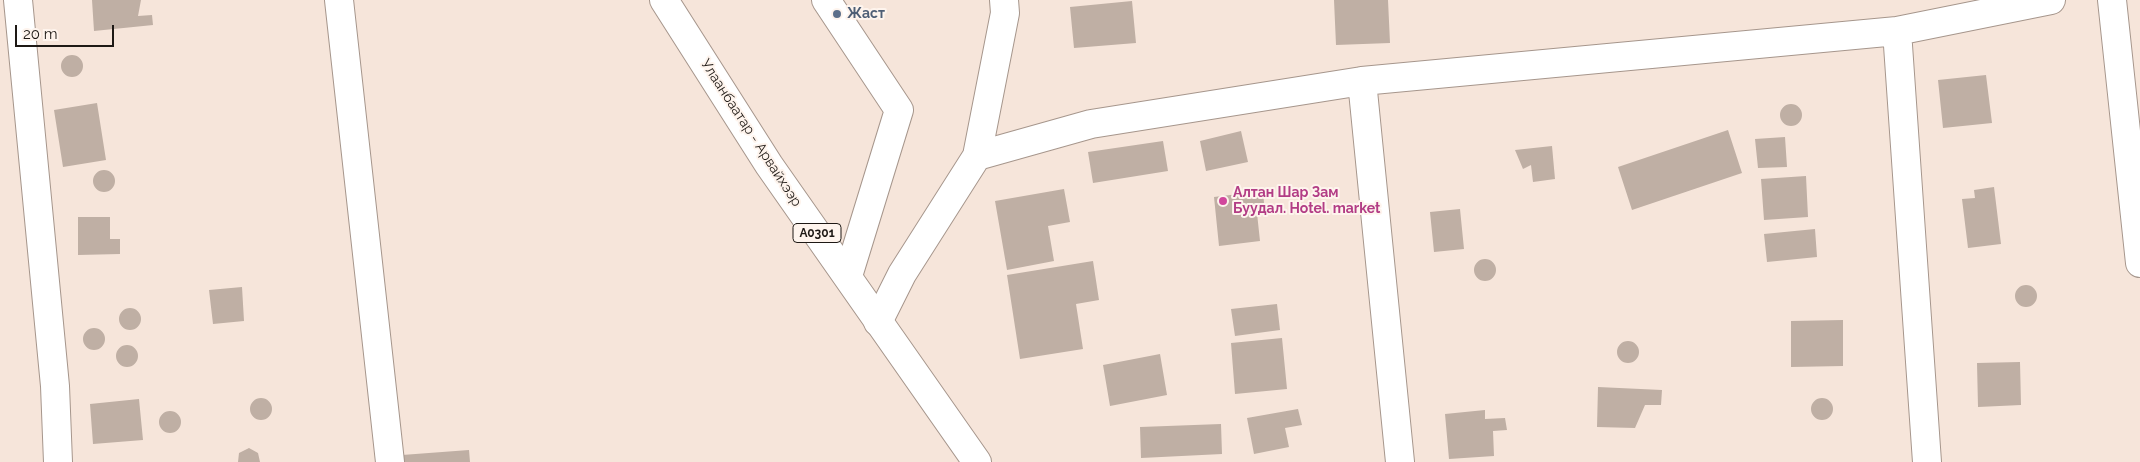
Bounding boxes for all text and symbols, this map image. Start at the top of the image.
place label: Жаст [847,6,885,22]
marker: Жаст [831,8,843,20]
scale bar [18,15,116,47]
text: 20 m [23,25,58,43]
street label: Улаанбаатар - Арвайхээр [697,56,805,210]
place label: Алтан Шар Зам Буудал. Hotel. market [1233,185,1380,218]
marker: Алтан Шар Зам Буудал. Hotel. market [1217,195,1229,207]
road number: A0301 [793,224,841,242]

